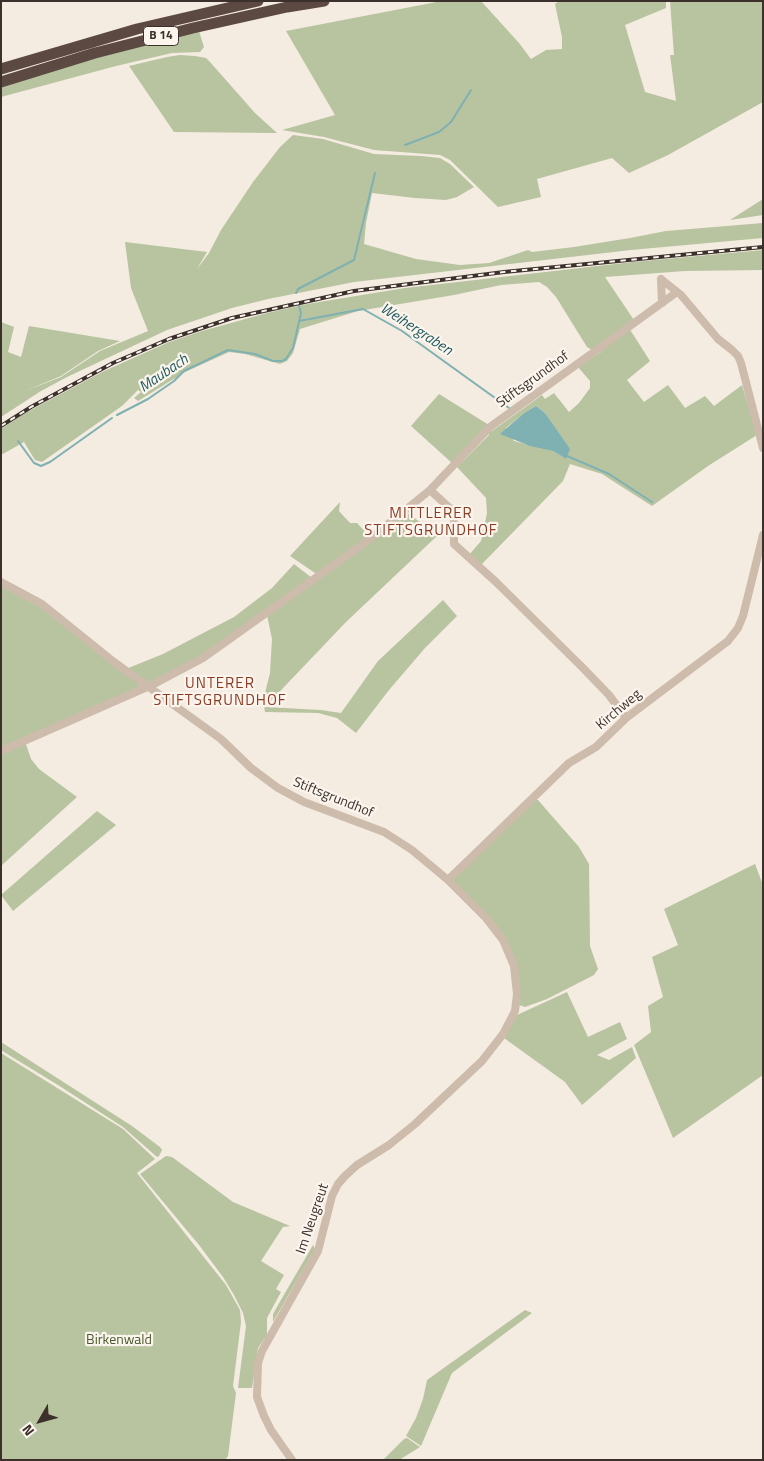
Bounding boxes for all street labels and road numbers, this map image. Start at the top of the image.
road number: B 14 [144,27,178,46]
street label: Stiftsgrundhof [494,348,572,412]
street label: Kirchweg [593,686,645,734]
street label: Stiftsgrundhof [290,774,376,822]
street label: Im Neugreut [293,1182,333,1256]

